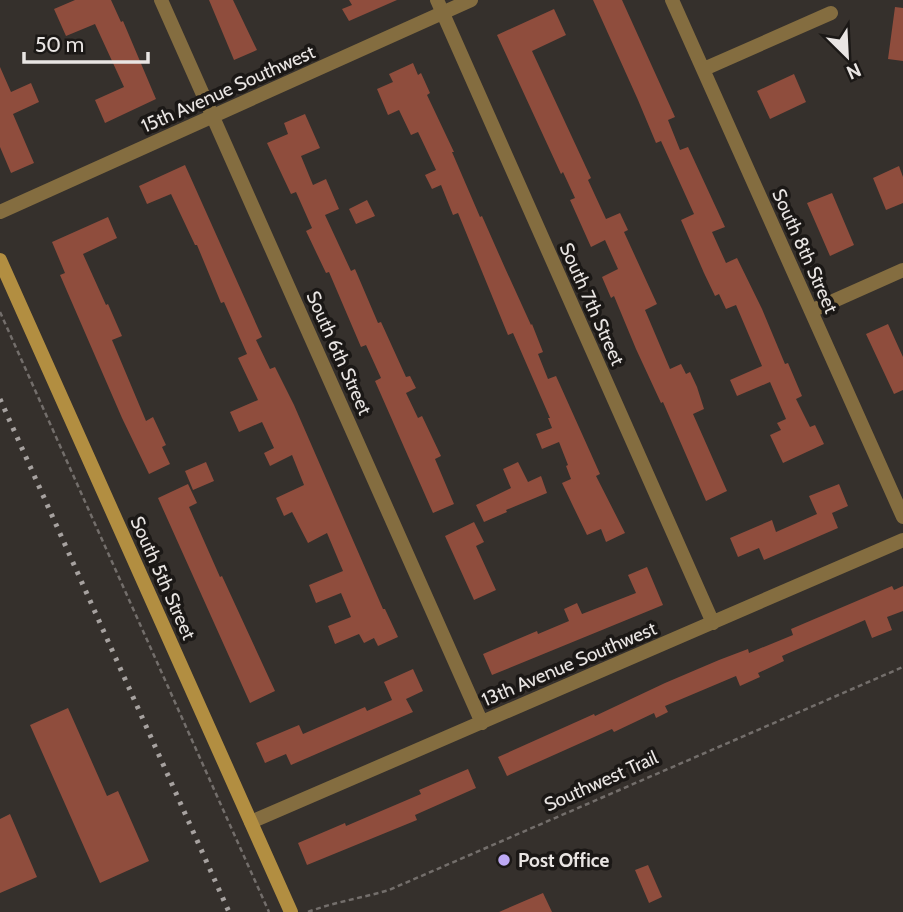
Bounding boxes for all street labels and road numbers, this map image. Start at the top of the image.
street label: 15th Avenue Southwest [138,40,319,138]
street label: South 8th Street [767,185,843,317]
street label: South 7th Street [555,239,630,369]
street label: South 6th Street [301,288,377,419]
street label: South 5th Street [126,513,201,644]
street label: 13th Avenue Southwest [478,617,660,711]
street label: Southwest Trail [541,745,662,816]

